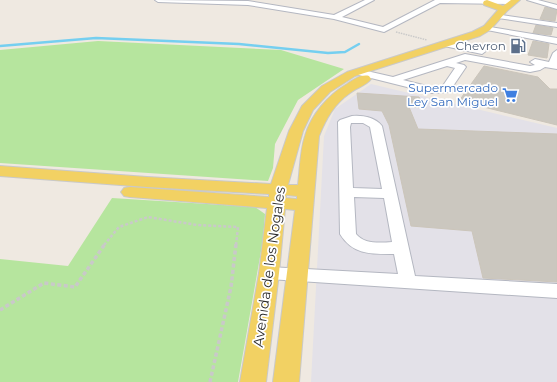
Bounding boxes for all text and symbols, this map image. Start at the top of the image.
fuel station icon: Chevron [509,37,527,55]
place label: Chevron [455,38,506,53]
place label: Supermercado Ley San Miguel [407,80,498,109]
supermarket icon: Supermercado Ley San Miguel [501,86,519,104]
street label: Avenida de los Nogales [249,185,289,348]

